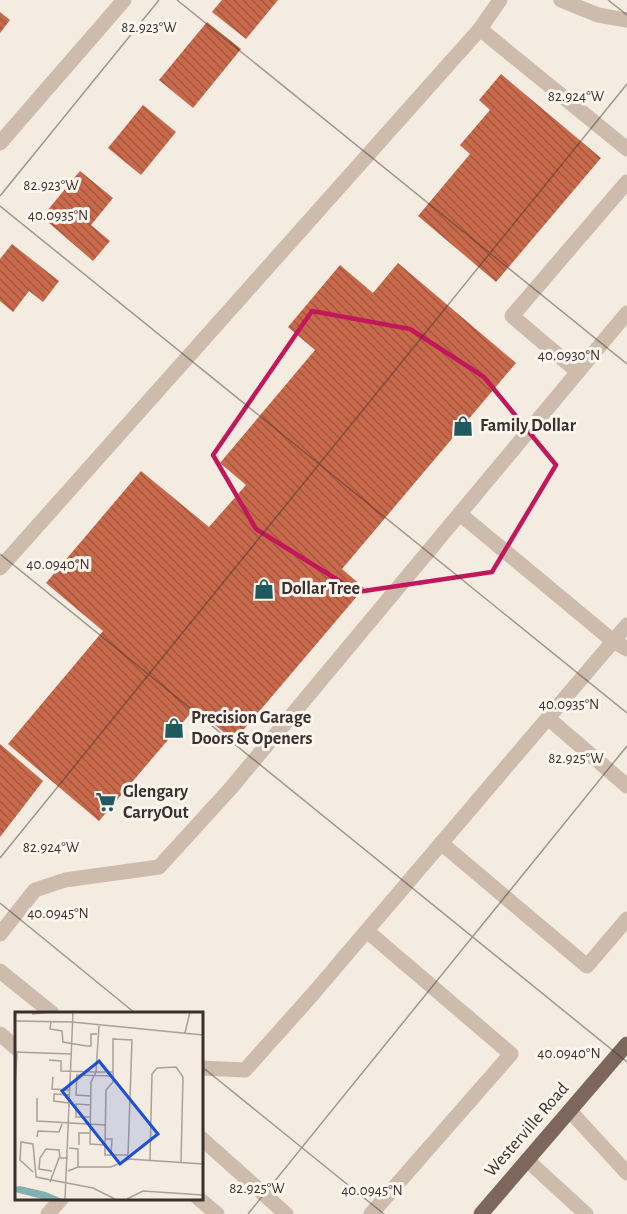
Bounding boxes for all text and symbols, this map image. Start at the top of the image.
text: 82.923°W [121,20,177,35]
text: 82.924°W [548,89,605,104]
text: 82.923°W [23,178,79,193]
text: 40.0935°N [28,208,88,223]
text: 40.0930°N [538,348,600,363]
shop icon: Family Dollar [451,414,475,438]
place label: Family Dollar [480,417,577,435]
text: 40.0940°N [26,557,90,572]
shop icon: Dollar Tree [252,577,276,601]
place label: Dollar Tree [281,580,360,598]
text: 40.0935°N [539,697,599,712]
place label: Precision Garage Doors & Openers [191,709,312,748]
shop icon: Precision Garage Doors & Openers [162,716,186,740]
text: 82.925°W [548,751,604,766]
place label: Glengary CarryOut [123,783,189,822]
supermarket icon: Glengary CarryOut [94,790,118,814]
text: 82.924°W [23,840,80,855]
text: 40.0945°N [27,906,89,921]
inset map [15,1012,202,1199]
text: 40.0940°N [537,1046,601,1061]
street label: Westerville Road [482,1080,572,1180]
text: 82.925°W [229,1181,285,1196]
text: 40.0945°N [341,1183,403,1198]

